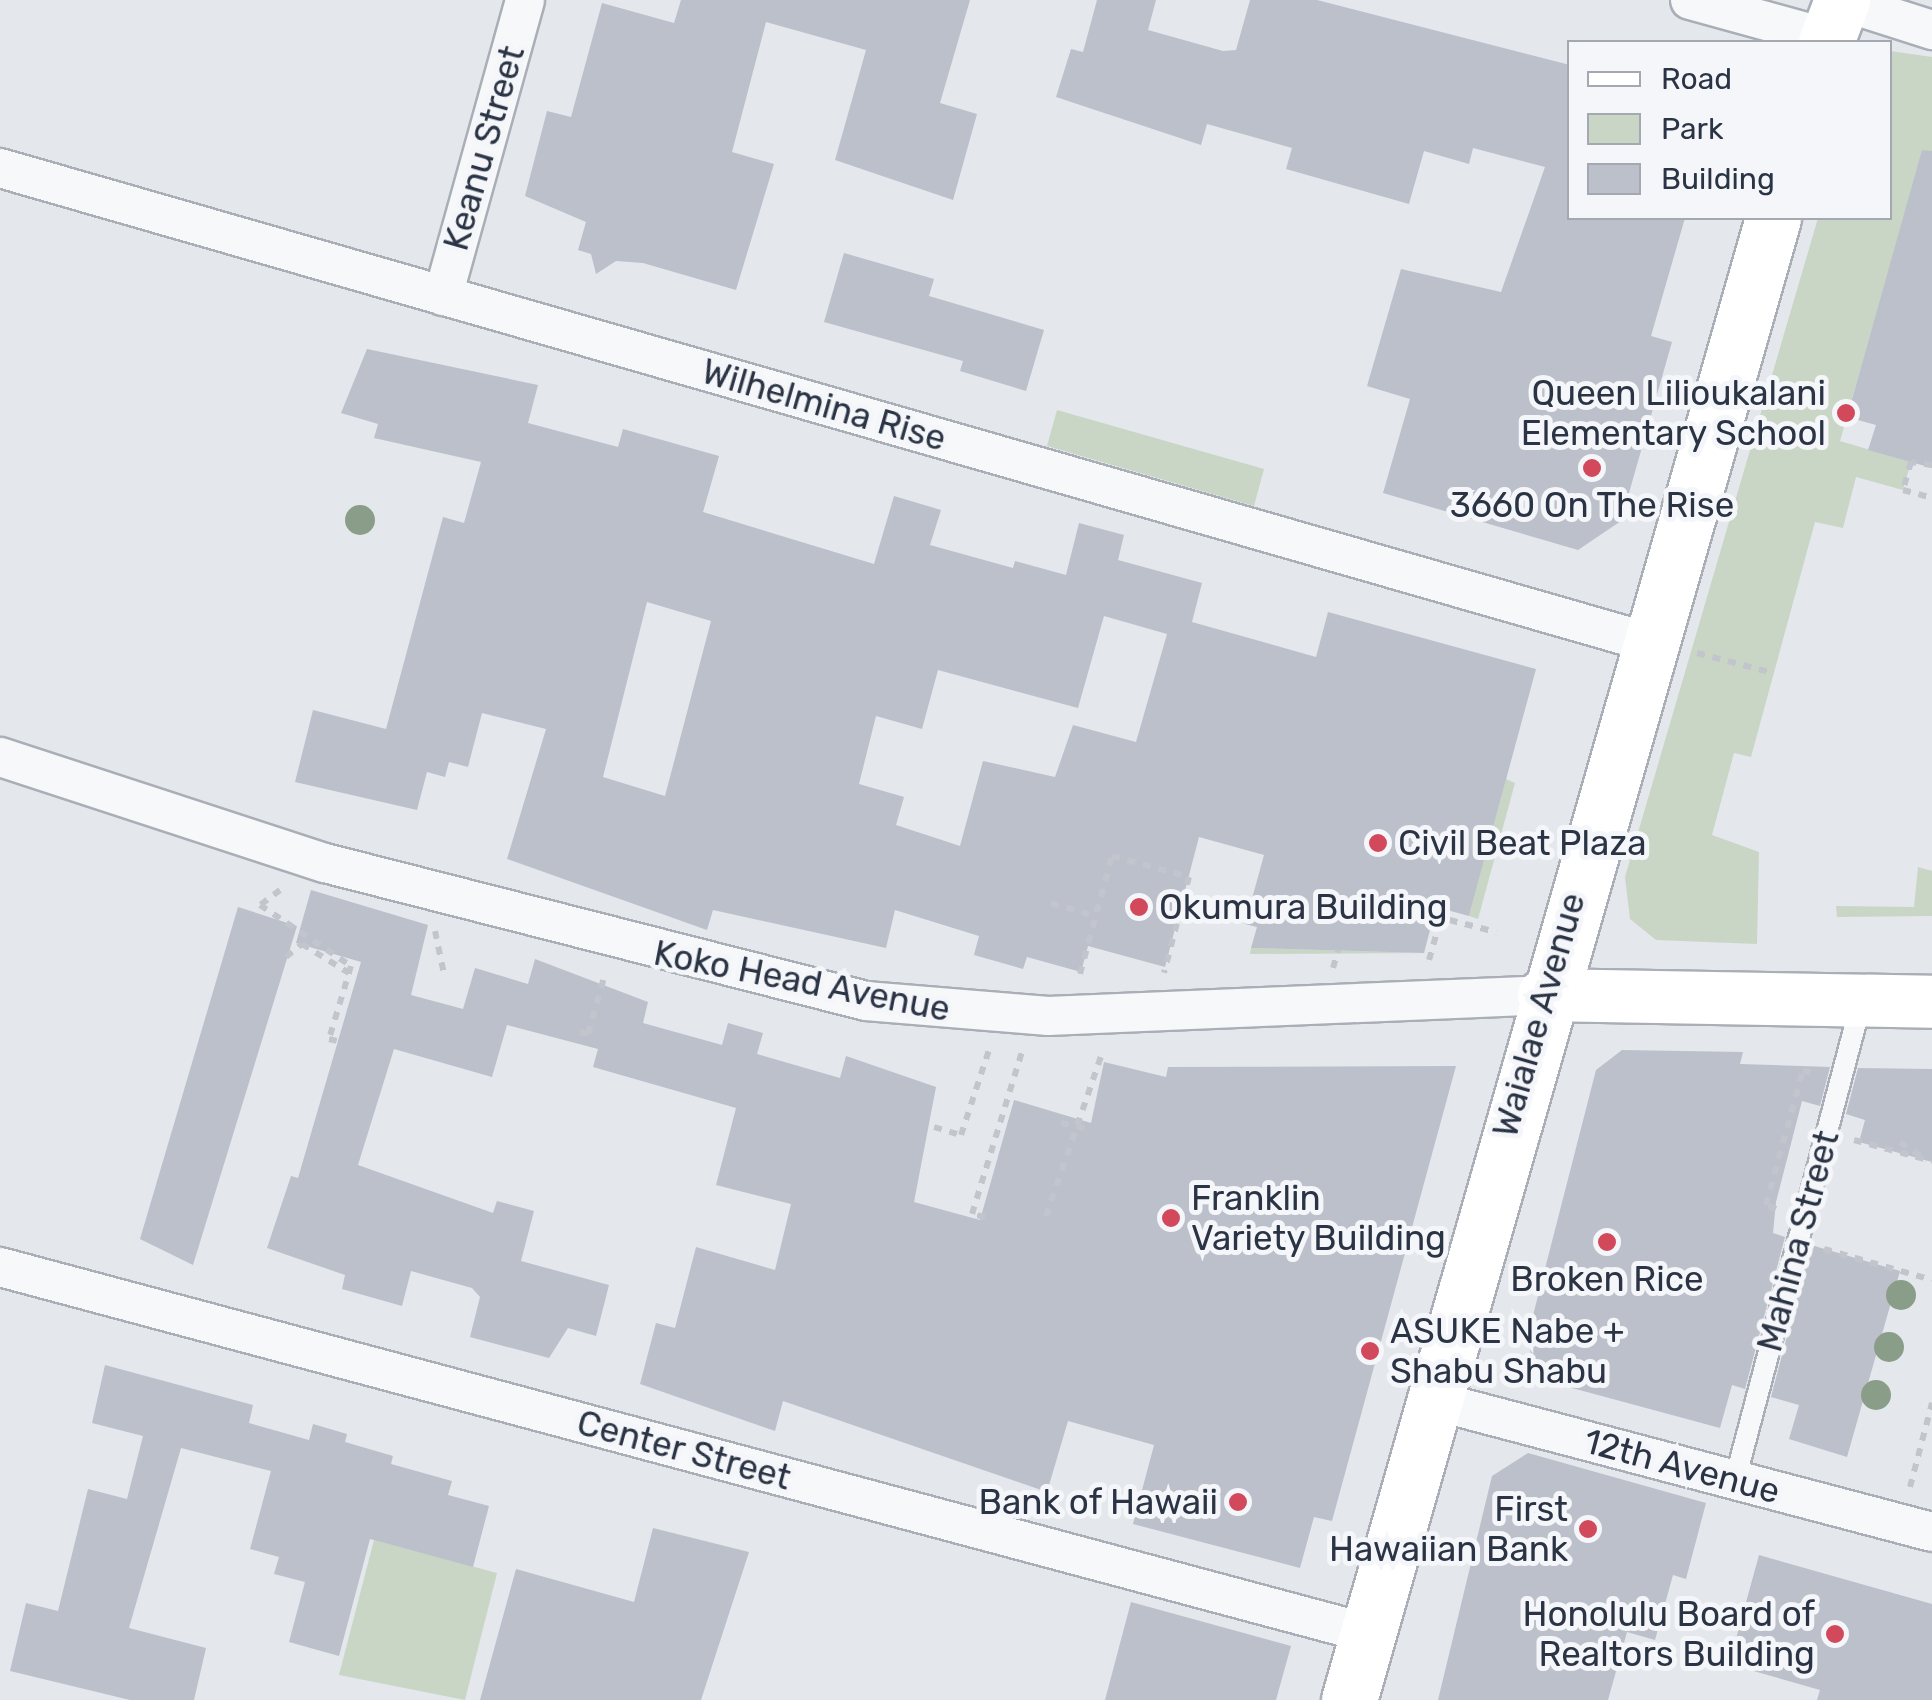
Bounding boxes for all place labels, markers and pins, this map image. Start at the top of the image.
place label: Queen Lilioukalani Elementary School [1520,372,1826,454]
marker: Queen Lilioukalani Elementary School [1835,402,1857,424]
marker: 3660 On The Rise [1581,457,1603,479]
place label: 3660 On The Rise [1449,484,1735,526]
place label: Civil Beat Plaza [1398,822,1647,864]
marker: Civil Beat Plaza [1367,832,1389,854]
place label: Okumura Building [1159,886,1448,928]
marker: Okumura Building [1128,896,1150,918]
place label: Franklin Variety Building [1191,1177,1447,1259]
marker: Franklin Variety Building [1160,1207,1182,1229]
marker: Broken Rice [1596,1231,1618,1253]
place label: Broken Rice [1510,1258,1704,1300]
place label: ASUKE Nabe + Shabu Shabu [1390,1310,1625,1392]
marker: ASUKE Nabe + Shabu Shabu [1359,1340,1381,1362]
place label: Bank of Hawaii [978,1481,1218,1523]
place label: First Hawaiian Bank [1329,1488,1568,1570]
marker: Bank of Hawaii [1227,1491,1249,1513]
marker: First Hawaiian Bank [1577,1518,1599,1540]
place label: Honolulu Board of Realtors Building [1522,1593,1815,1675]
marker: Honolulu Board of Realtors Building [1824,1623,1846,1645]

